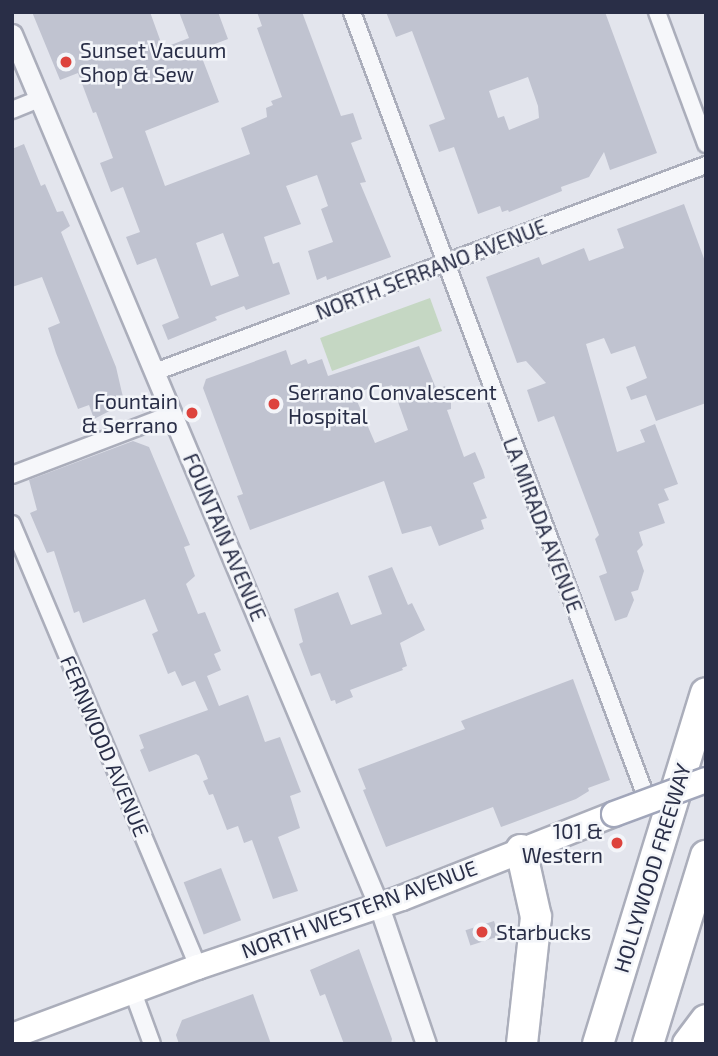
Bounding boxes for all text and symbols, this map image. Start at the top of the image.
place label: Sunset Vacuum Shop & Sew [80,37,227,87]
marker: Sunset Vacuum Shop & Sew [58,54,74,70]
street label: NORTH SERRANO AVENUE [312,213,550,325]
place label: Serrano Convalescent Hospital [288,379,497,429]
place label: Fountain & Serrano [82,388,178,438]
marker: Serrano Convalescent Hospital [266,396,282,412]
marker: Fountain & Serrano [184,405,200,421]
street label: LA MIRADA AVENUE [498,433,588,617]
street label: FOUNTAIN AVENUE [178,449,272,625]
street label: FERNWOOD AVENUE [55,651,155,841]
street label: HOLLYWOOD FREEWAY [608,760,696,976]
place label: 101 & Western [522,818,603,868]
marker: 101 & Western [609,835,625,851]
street label: NORTH WESTERN AVENUE [237,854,481,964]
place label: Starbucks [496,919,591,945]
marker: Starbucks [474,924,490,940]

